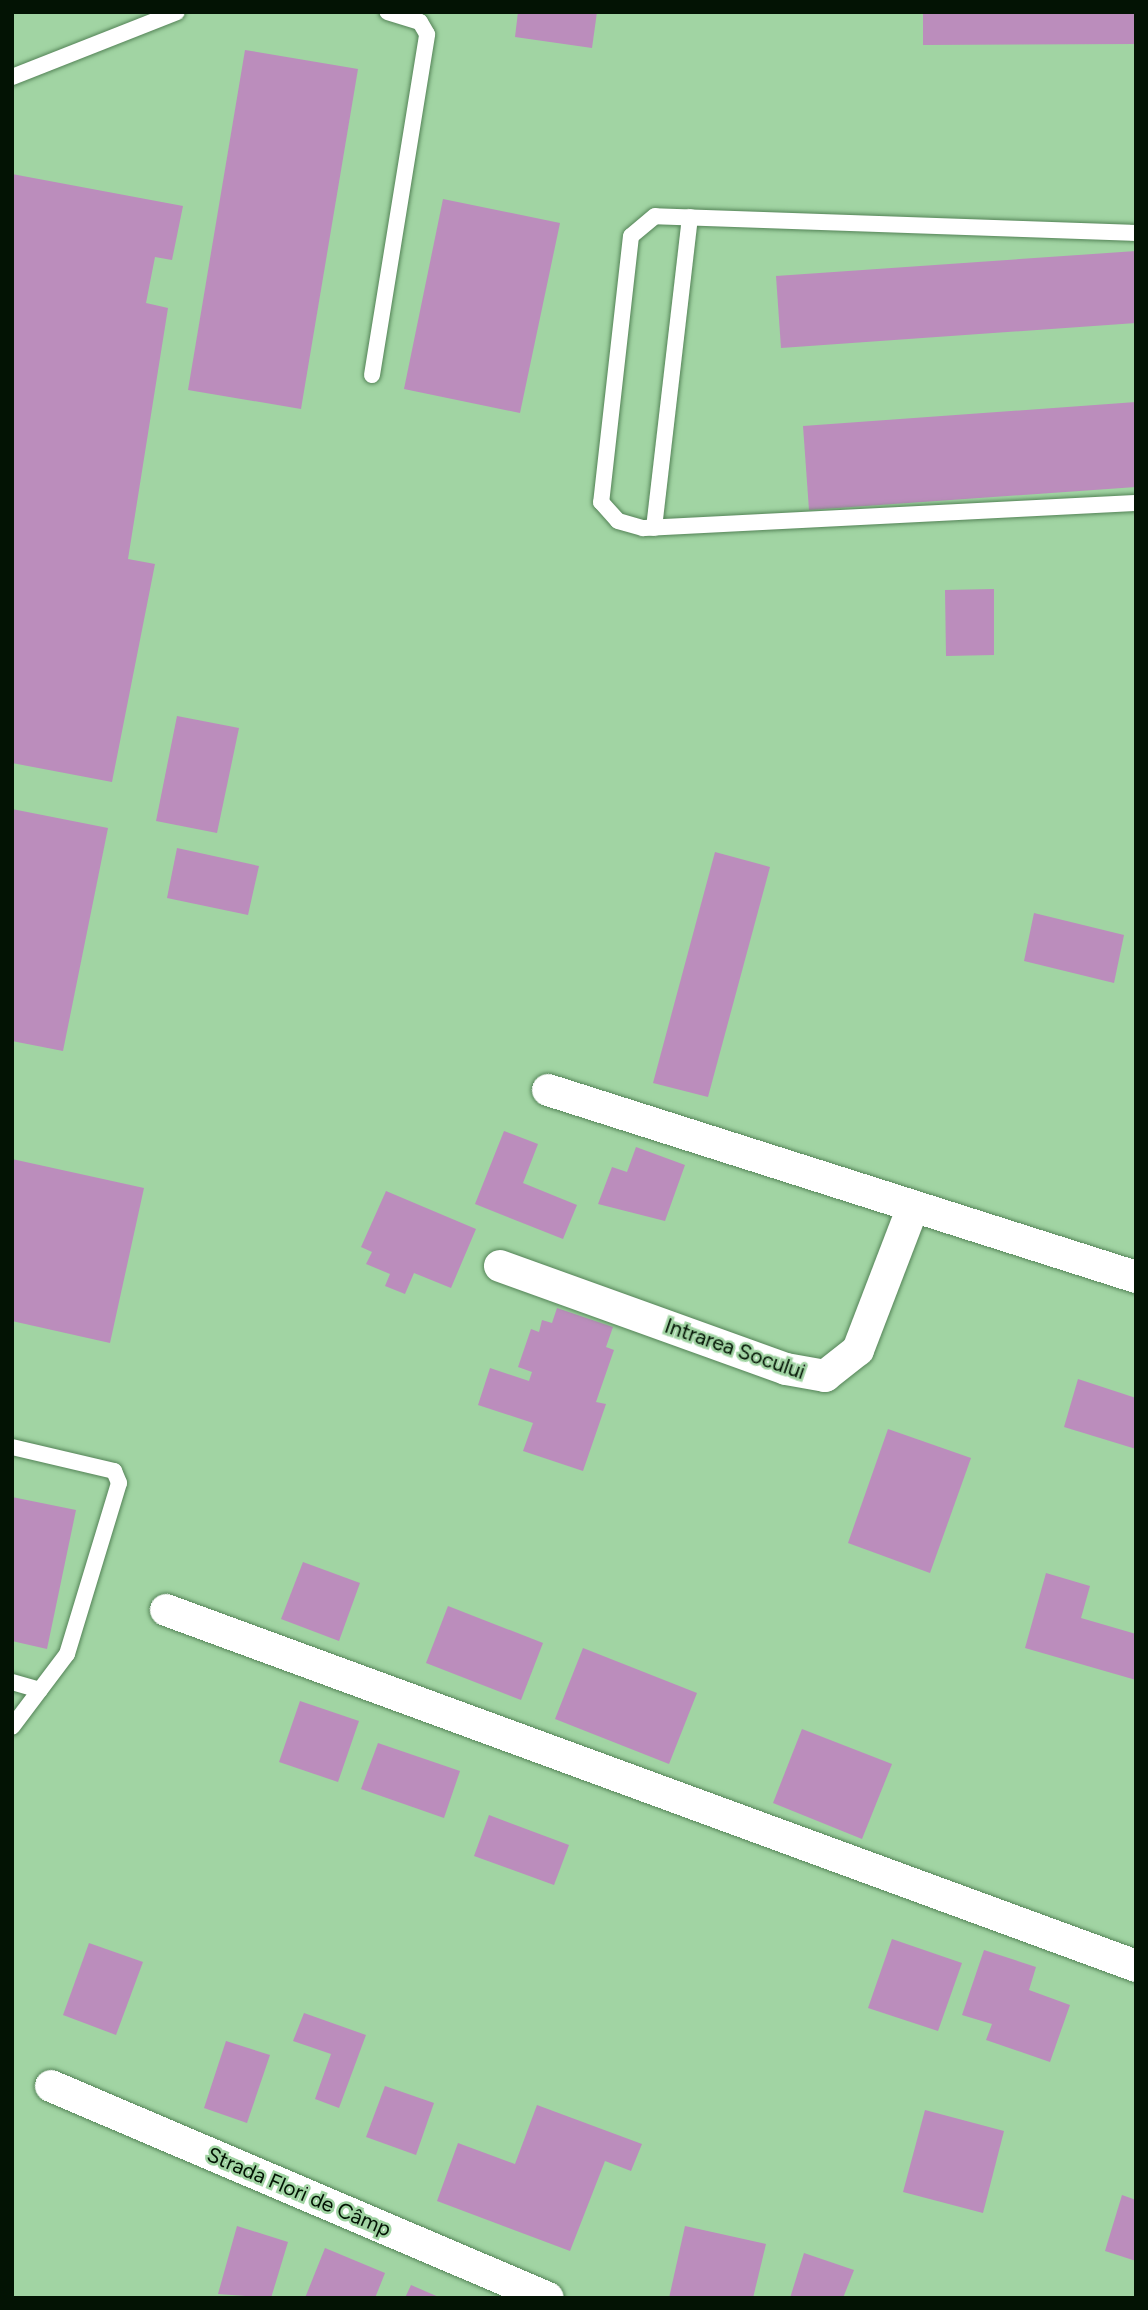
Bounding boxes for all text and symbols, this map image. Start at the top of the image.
street label: Intrarea Socului [661,1313,809,1385]
street label: Strada Flori de Câmp [203,2142,395,2242]

